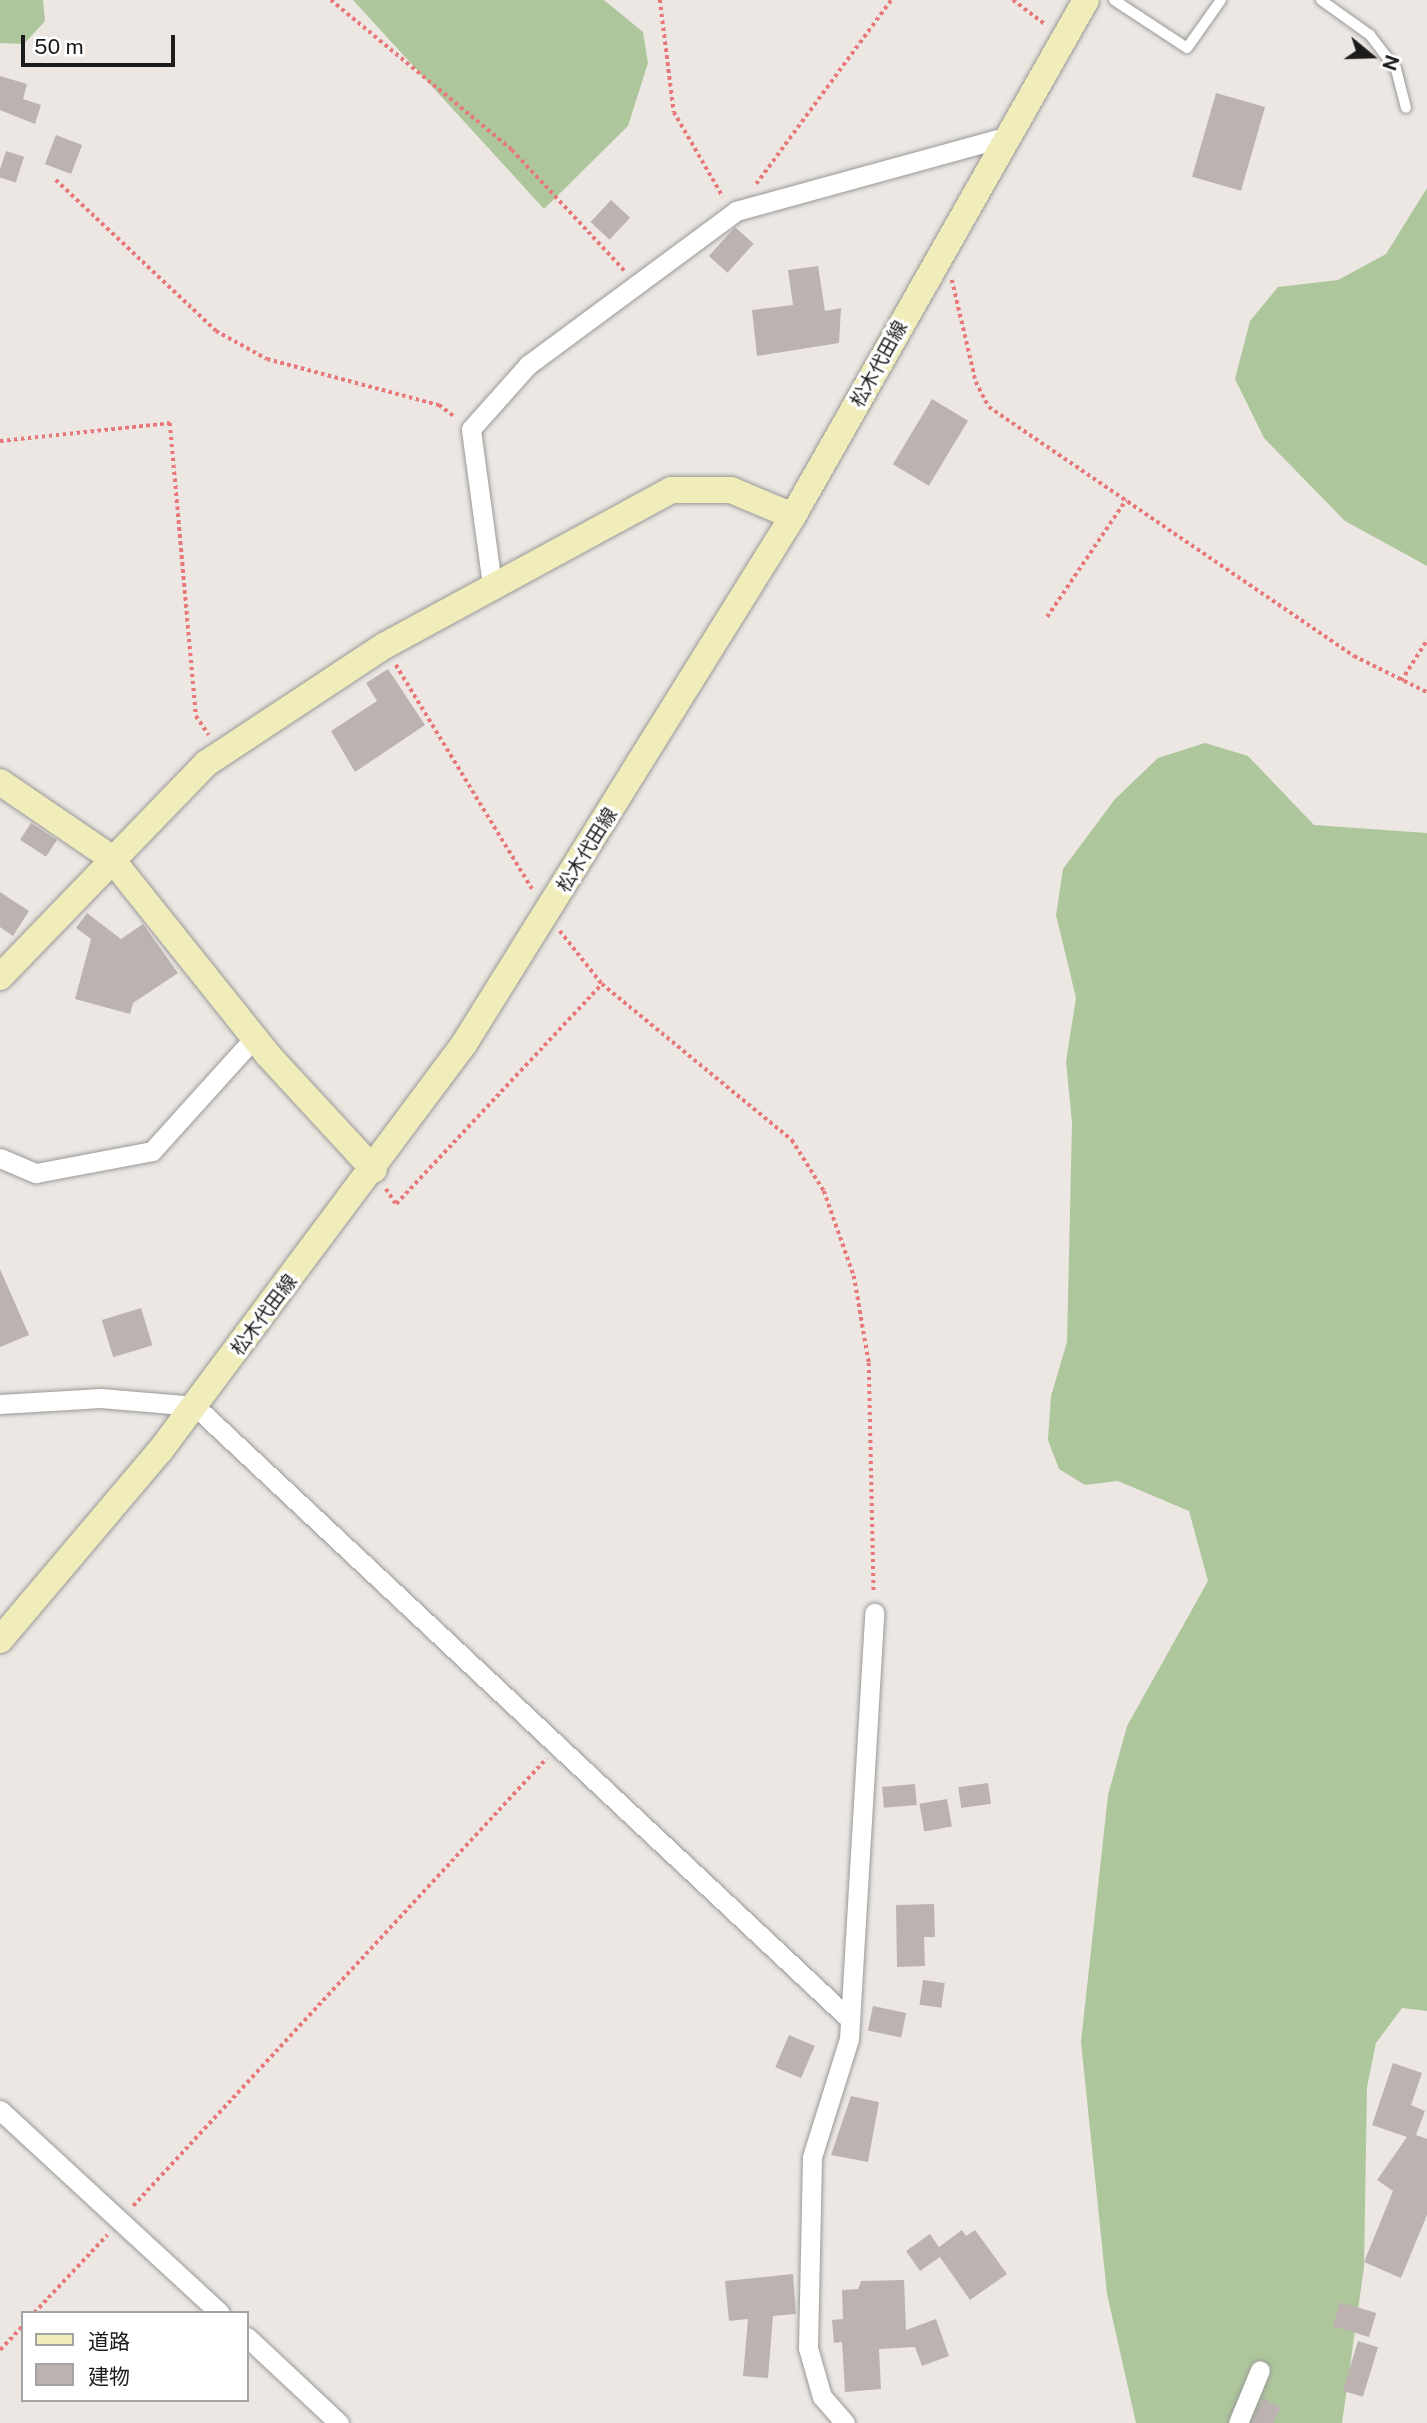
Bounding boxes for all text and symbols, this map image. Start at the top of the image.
scale bar [24,21,178,65]
north arrow [1336,21,1406,91]
text: 50 m [34,34,84,59]
text: N [1378,52,1404,73]
street label: 松木代田線 [846,317,912,411]
street label: 松木代田線 [552,804,622,896]
street label: 松木代田線 [226,1270,302,1360]
legend [21,2311,248,2402]
text: 道路 [88,2329,130,2354]
text: 建物 [88,2364,130,2389]

